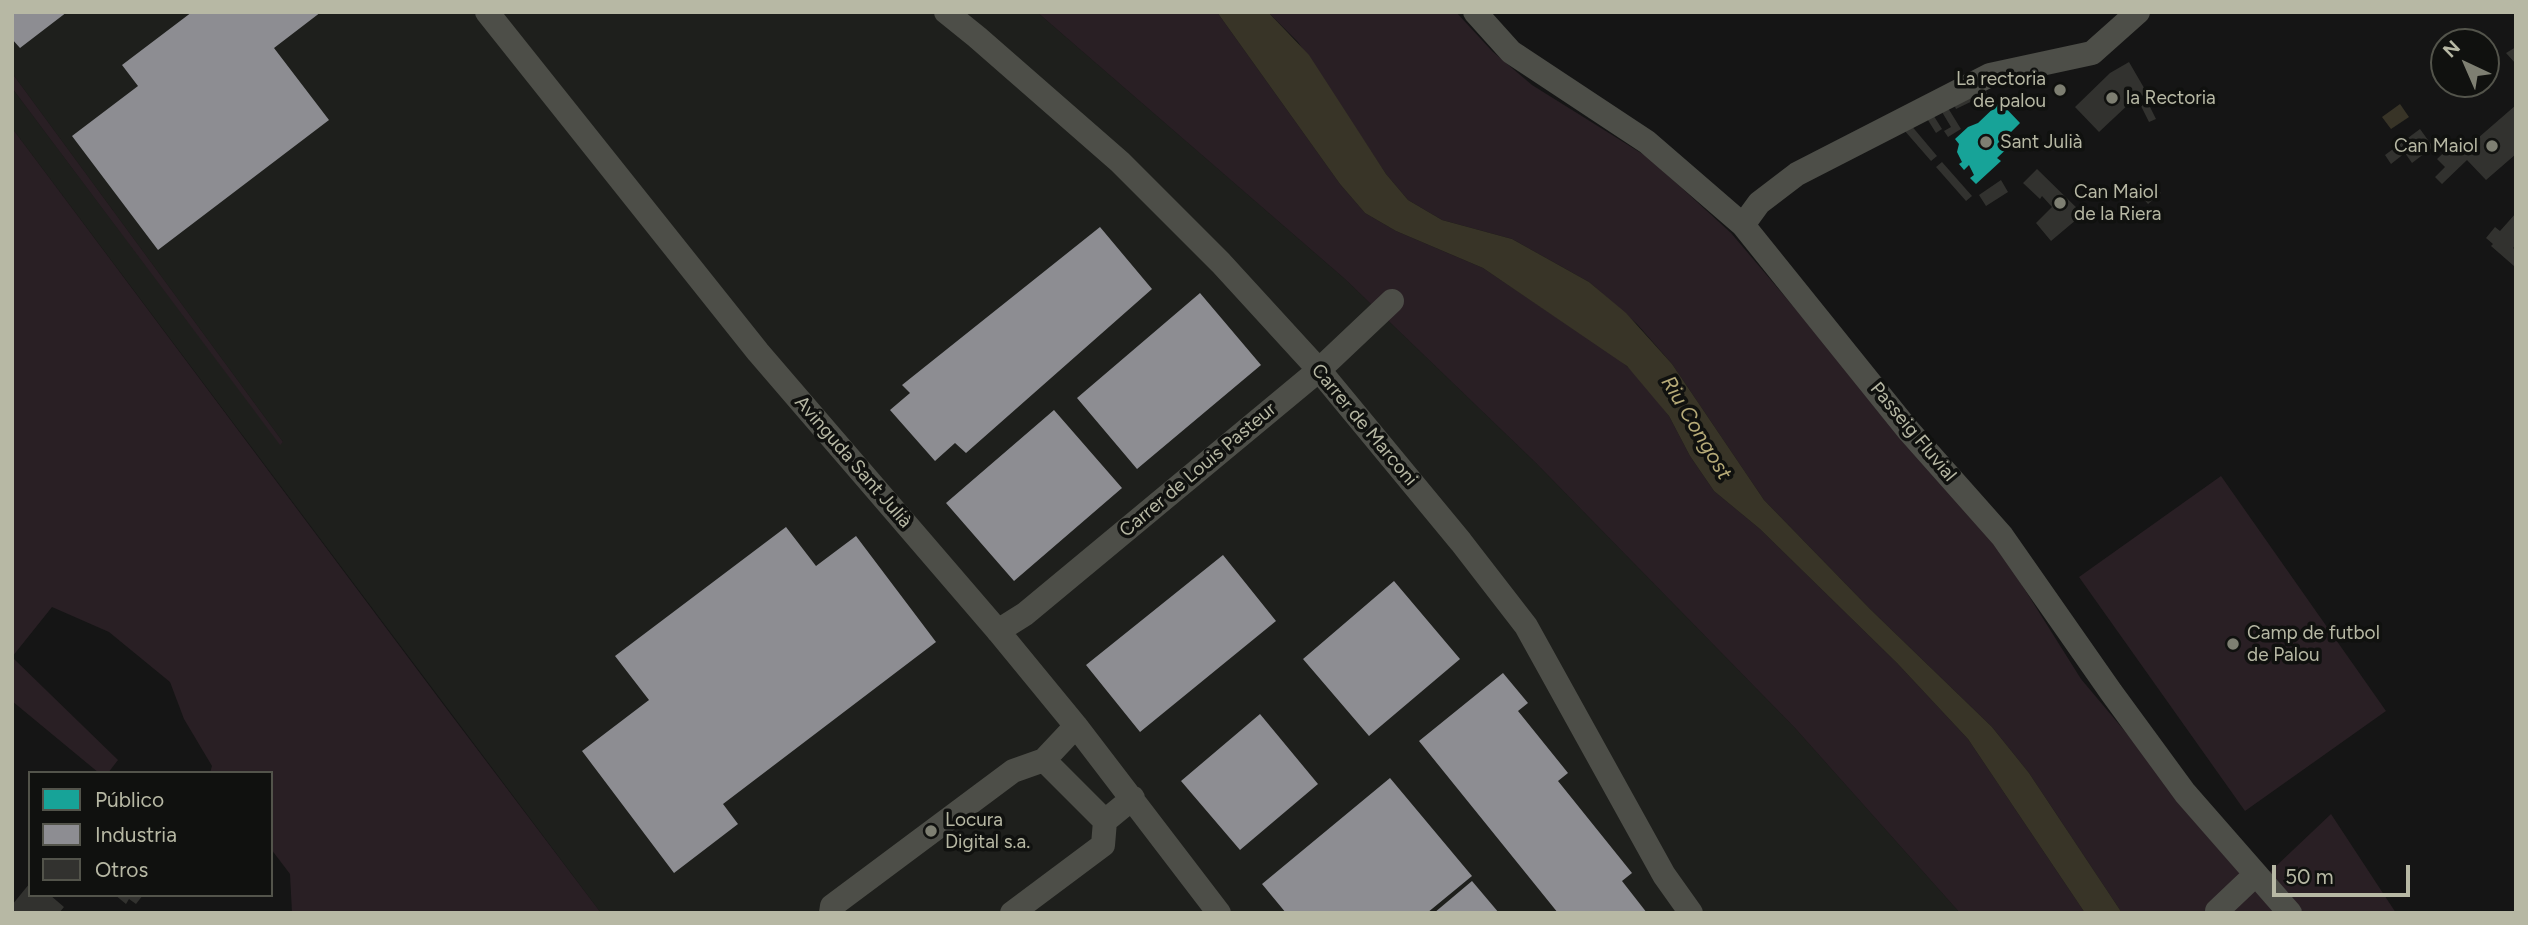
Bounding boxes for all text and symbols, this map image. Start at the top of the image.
north arrow [2430,28,2500,98]
text: N [2438,36,2465,62]
place label: La rectoria de palou [1956,68,2046,112]
marker: La rectoria de palou [2052,82,2068,98]
place label: la Rectoria [2126,87,2216,109]
marker: la Rectoria [2104,90,2120,106]
place label: Sant Julià [2000,131,2082,153]
marker: Sant Julià [1978,134,1994,150]
place label: Can Maiol [2394,135,2478,157]
marker: Can Maiol [2484,138,2500,154]
place label: Can Maiol de la Riera [2074,181,2162,225]
marker: Can Maiol de la Riera [2052,195,2068,211]
street label: Carrer de Marconi [1306,359,1422,491]
water label: Riu Congost [1655,372,1737,484]
street label: Passeig Fluvial [1865,378,1961,486]
street label: Avinguda Sant Julià [790,391,916,533]
street label: Carrer de Louis Pasteur [1115,398,1281,542]
place label: Camp de futbol de Palou [2247,622,2380,666]
marker: Camp de futbol de Palou [2225,636,2241,652]
legend [28,771,273,897]
text: Público [95,787,164,812]
place label: Locura Digital s.a. [945,809,1030,853]
text: Industria [95,822,177,847]
marker: Locura Digital s.a. [923,823,939,839]
scale bar [2276,852,2414,896]
text: Otros [95,857,148,882]
text: 50 m [2285,864,2334,889]

